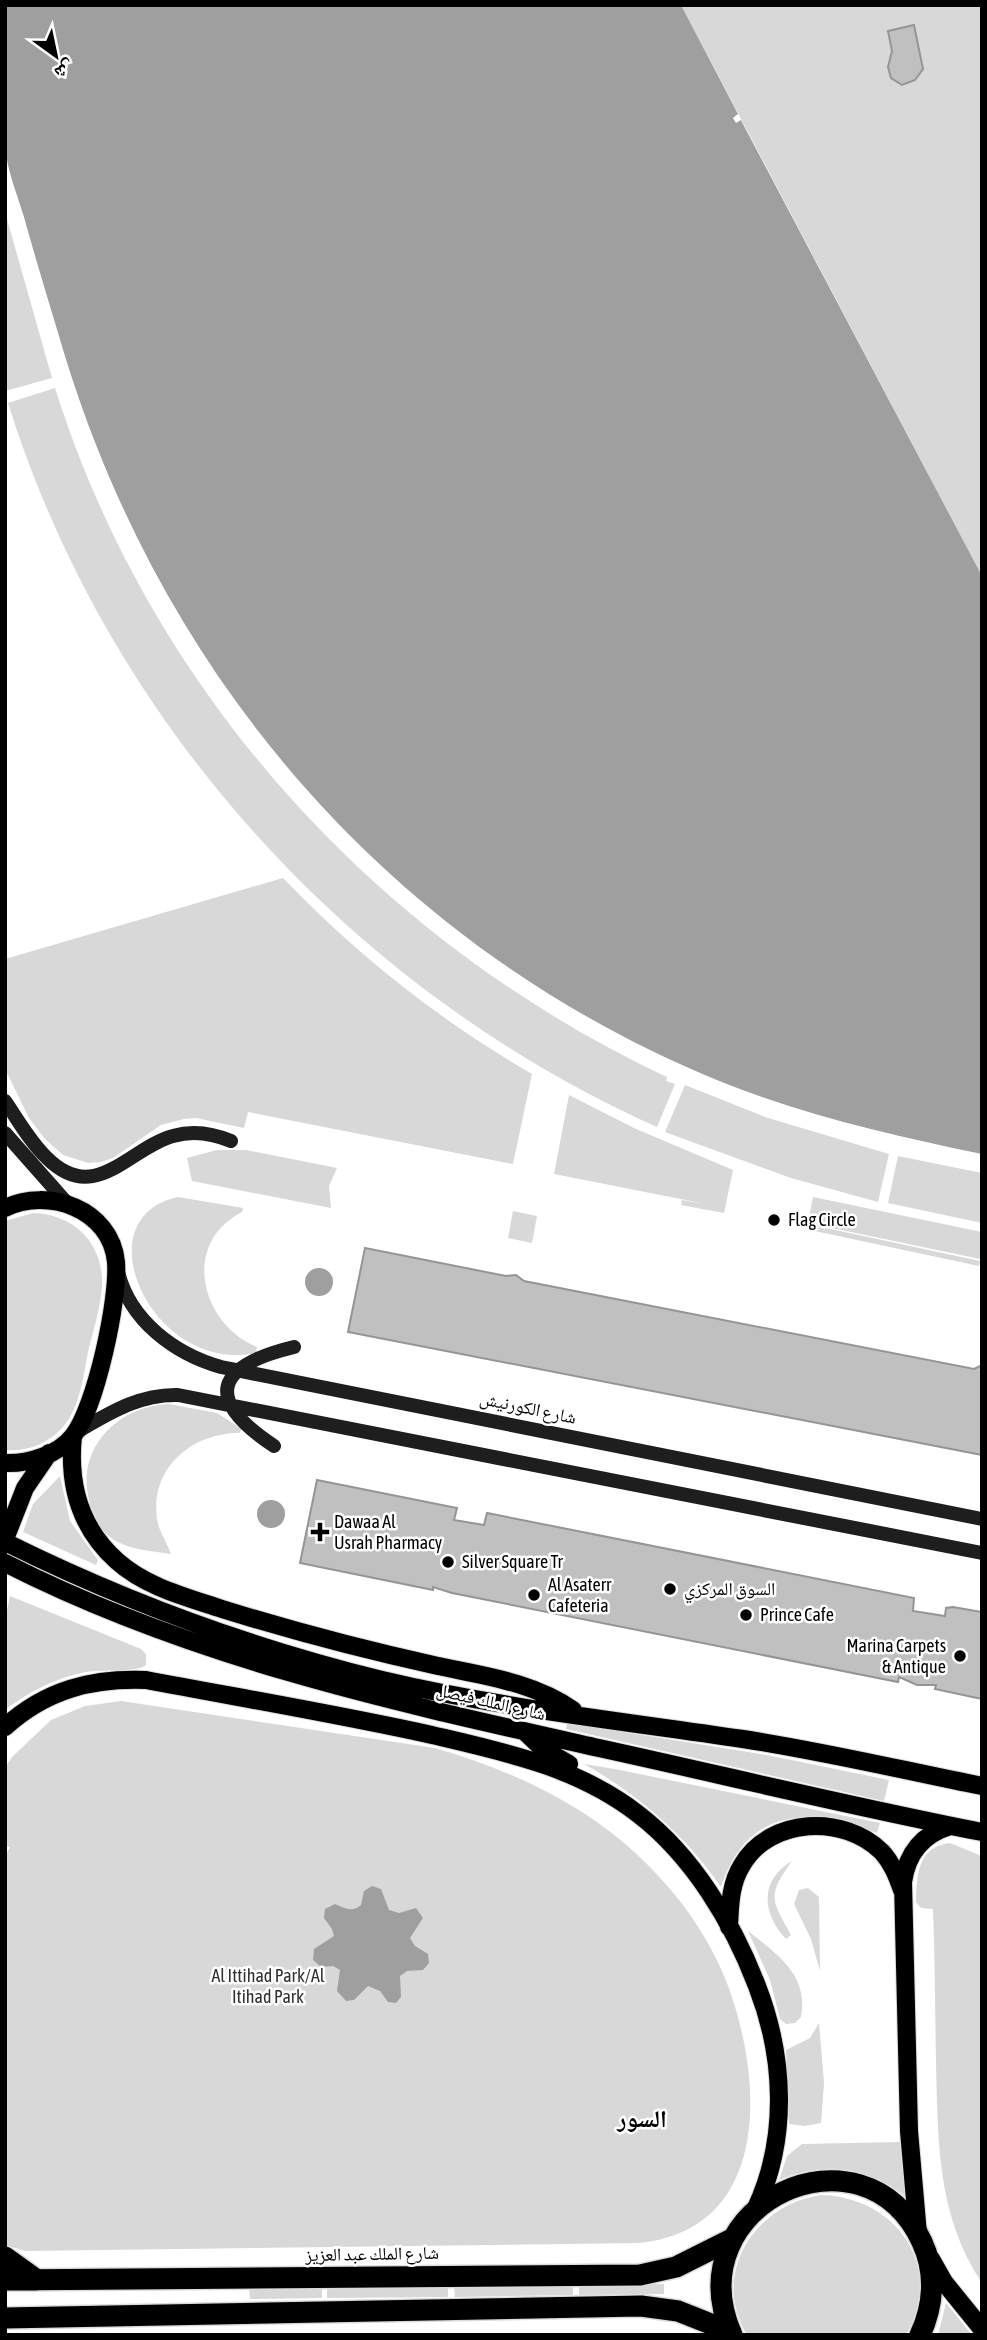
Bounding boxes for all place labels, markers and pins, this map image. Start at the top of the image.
place label: Flag Circle [788,1209,856,1230]
marker: Flag Circle [766,1212,782,1228]
place label: Dawaa Al Usrah Pharmacy [334,1511,442,1553]
marker: Dawaa Al Usrah Pharmacy [312,1524,328,1540]
place label: Silver Square Tr [462,1551,563,1572]
marker: Silver Square Tr [440,1554,456,1570]
place label: Al Asaterr Cafeteria [548,1574,612,1616]
place label: السوق المركزي [684,1578,775,1604]
marker: السوق المركزي [662,1581,678,1597]
marker: Al Asaterr Cafeteria [526,1587,542,1603]
place label: Prince Cafe [760,1604,834,1625]
marker: Prince Cafe [738,1607,754,1623]
place label: Marina Carpets & Antique [847,1635,946,1677]
marker: Marina Carpets & Antique [952,1648,968,1664]

